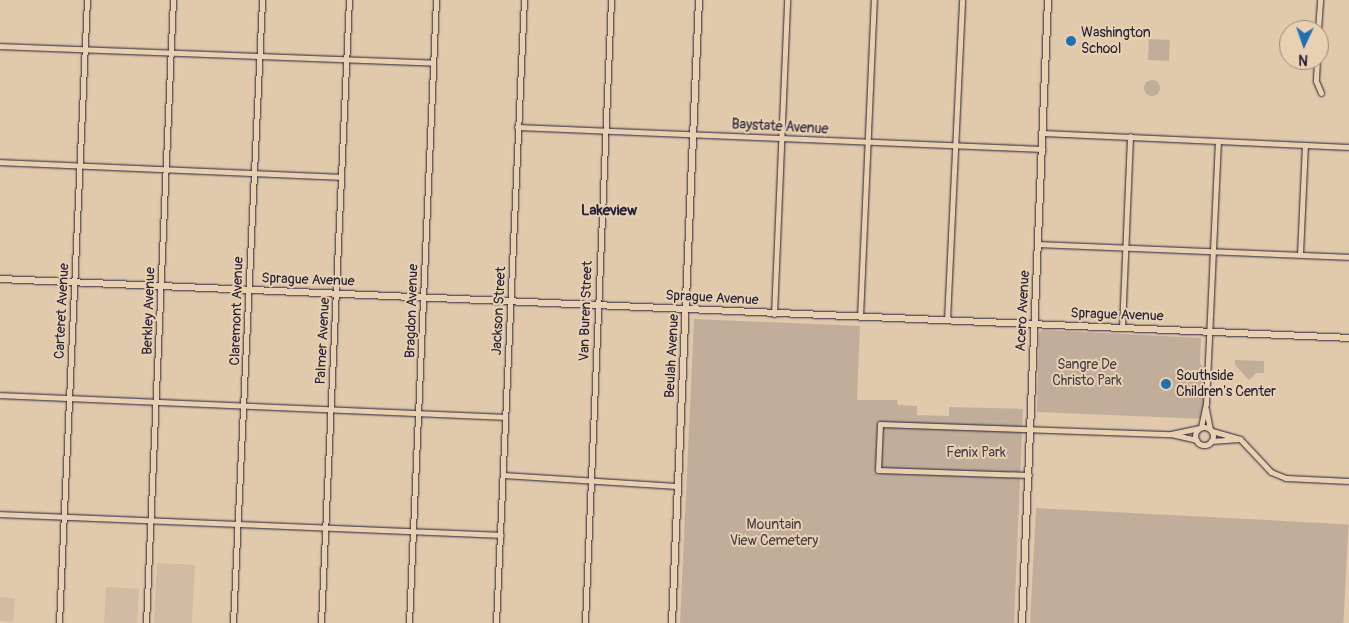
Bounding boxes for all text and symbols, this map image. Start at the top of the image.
north arrow [1279,20,1329,70]
place label: Washington School [1081,25,1151,58]
marker: Washington School [1065,35,1077,47]
text: N [1298,51,1308,68]
street label: Baystate Avenue [731,116,829,138]
district label: Lakeview [581,202,637,220]
street label: Claremont Avenue [227,256,247,366]
street label: Van Buren Street [576,260,596,362]
street label: Carteret Avenue [51,263,73,359]
street label: Bragdon Avenue [402,264,422,358]
street label: Jackson Street [488,266,510,356]
street label: Berkley Avenue [139,267,159,355]
street label: Sprague Avenue [261,270,355,290]
street label: Acero Avenue [1012,270,1034,352]
street label: Sprague Avenue [665,287,759,309]
street label: Palmer Avenue [312,297,334,385]
street label: Sprague Avenue [1070,305,1164,325]
street label: Beulah Avenue [661,313,683,399]
park label: Sangre De Christo Park [1052,357,1122,390]
place label: Southside Children's Center [1176,368,1276,401]
marker: Southside Children's Center [1160,378,1172,390]
park label: Fenix Park [946,445,1006,461]
park label: Mountain View Cemetery [730,517,818,550]

